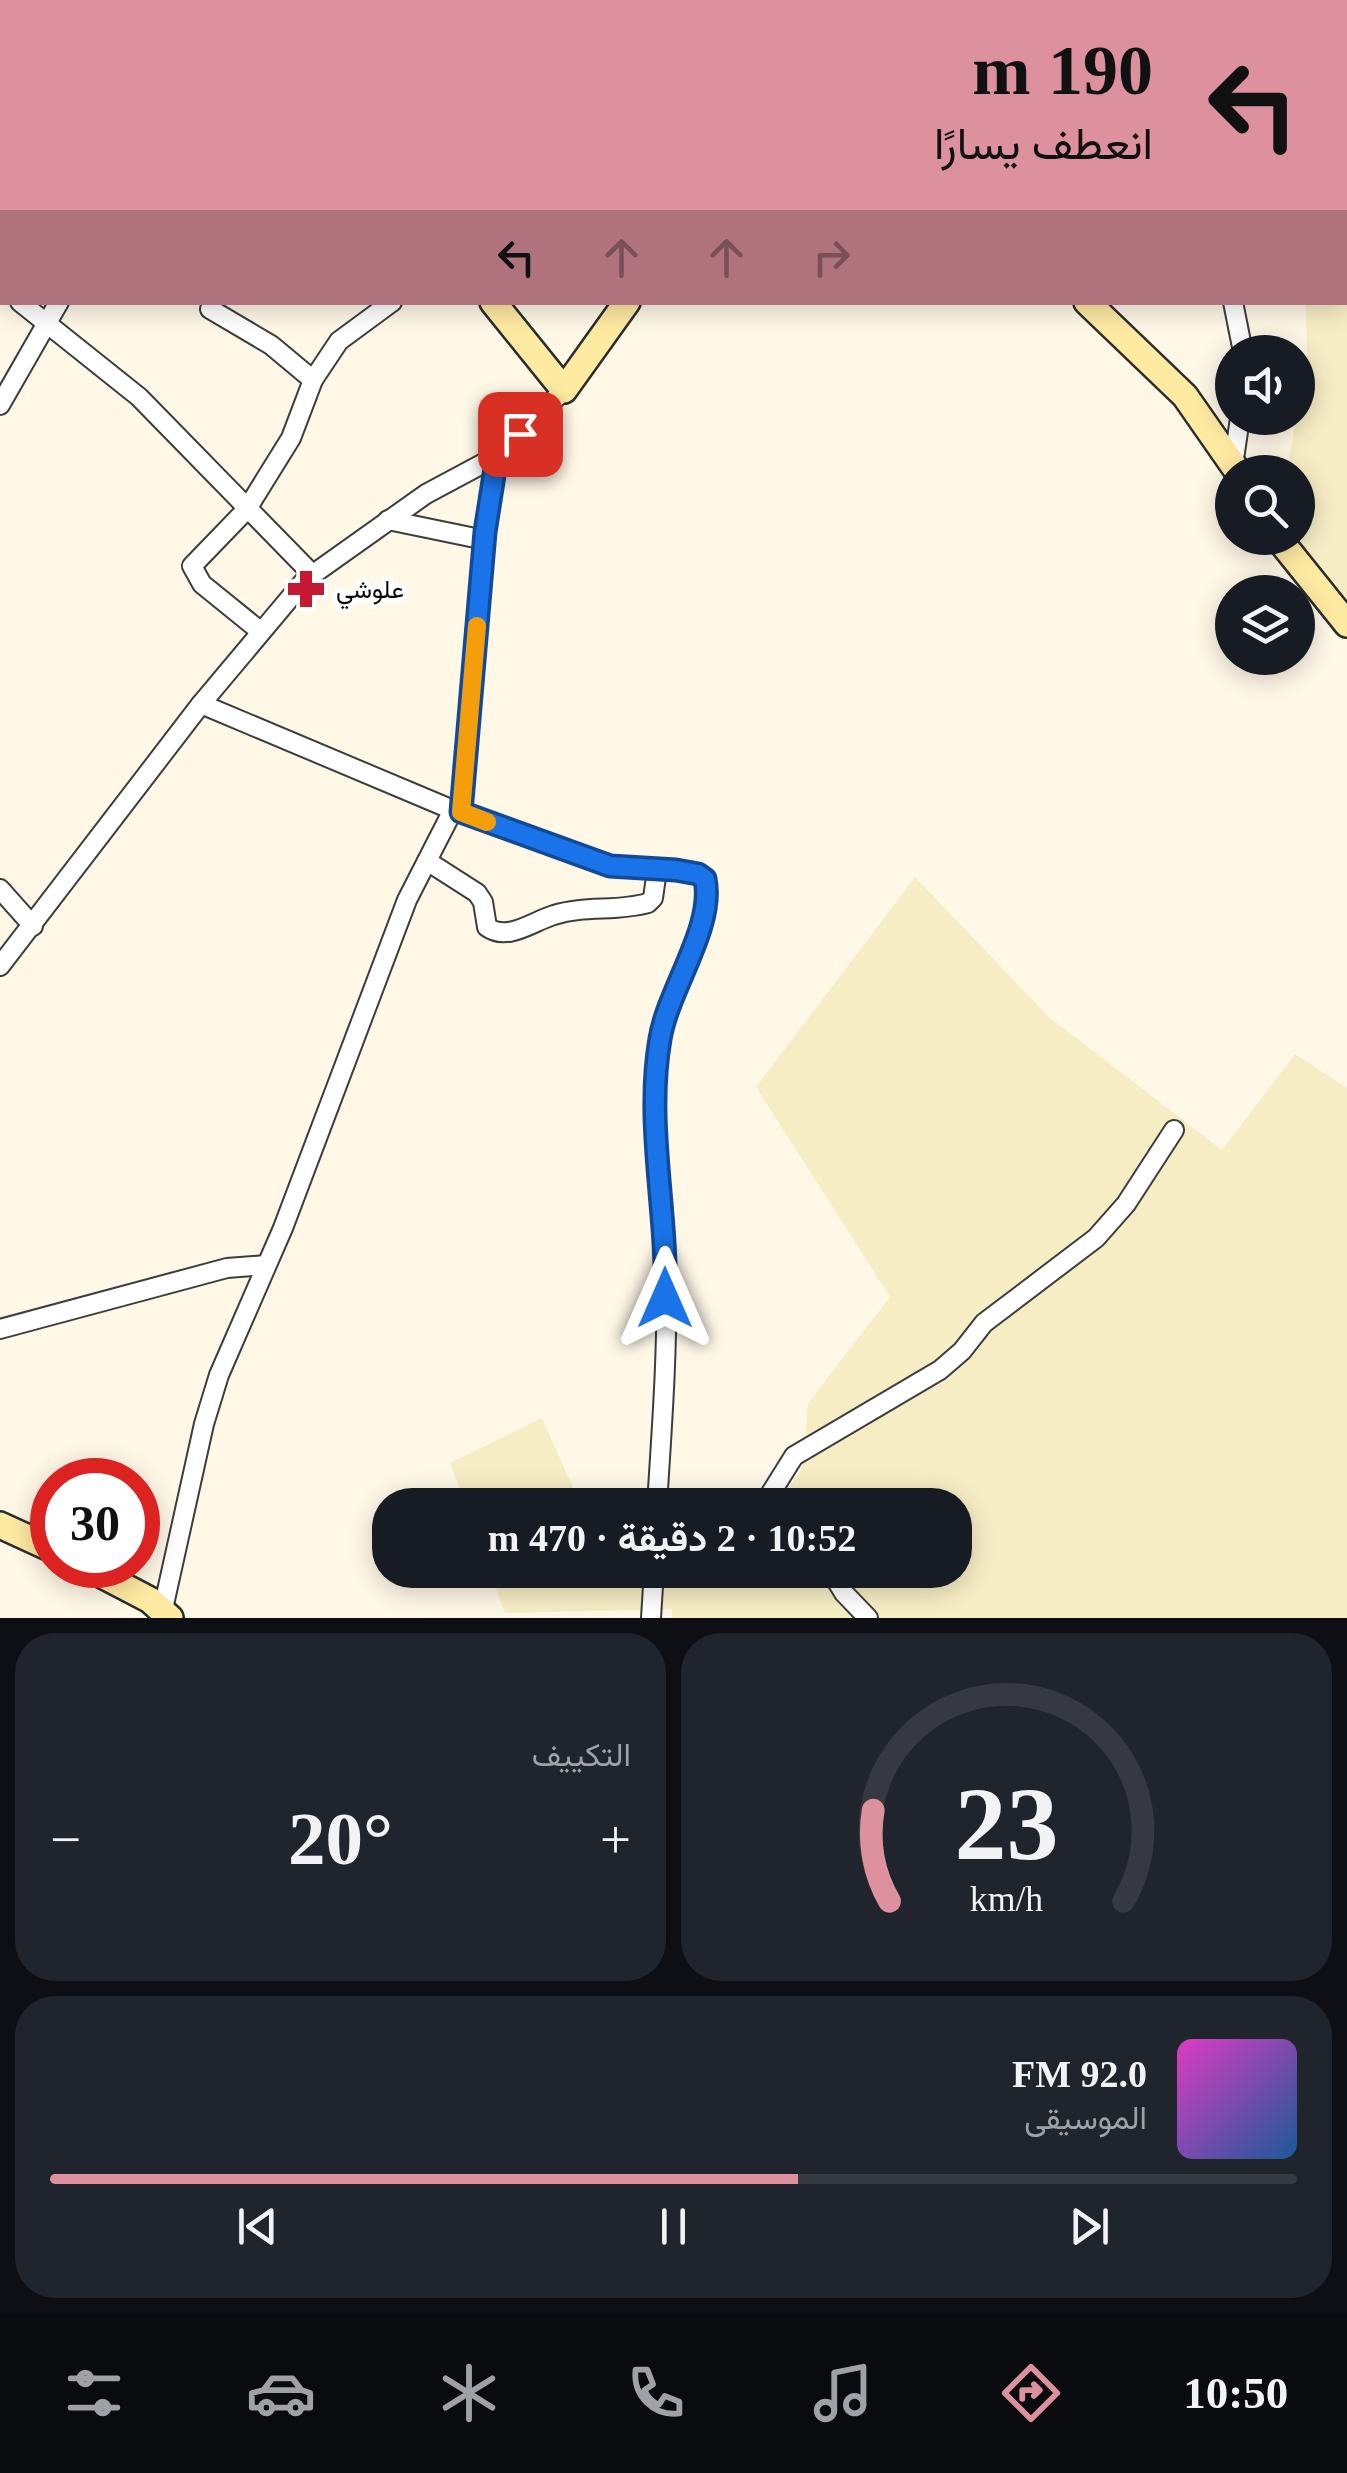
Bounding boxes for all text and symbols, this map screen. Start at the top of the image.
text: 190 m [972,32,1153,109]
icon: left [1188,40,1318,170]
text: انعطف يسارًا [934,119,1153,169]
icon: left [489,230,544,285]
icon: ahead [594,230,649,285]
icon: ahead [699,230,754,285]
icon: right [804,230,859,285]
map controls [1215,335,1315,675]
button: sound [1215,335,1315,435]
pin [478,392,563,477]
icon: arrive [493,407,548,462]
button: search [1215,455,1315,555]
pharmacy icon: علوشي [285,568,327,610]
button: layers [1215,575,1315,675]
place label: علوشي [336,576,404,610]
position arrow [613,1246,717,1350]
speed limit sign: 30 [30,1458,160,1588]
text: 10:52 · 2 دقيقة · 470 m [488,1517,856,1559]
text: التكييف [532,1737,631,1773]
text: 23 [955,1766,1059,1881]
text: 20° [288,1797,393,1880]
text: − [50,1809,81,1870]
text: + [600,1809,631,1870]
text: km/h [970,1879,1043,1919]
text: 92.0 FM [1012,2053,1147,2095]
text: الموسيقى [1024,2100,1147,2136]
icon: previous [230,2199,285,2254]
icon: pause [646,2199,701,2254]
icon: next [1062,2199,1117,2254]
icon: filters [59,2358,129,2428]
icon: car [246,2358,316,2428]
icon: climate [434,2358,504,2428]
icon: phone [621,2358,691,2428]
icon: music [808,2358,878,2428]
icon: directions [996,2358,1066,2428]
text: 10:50 [1183,2368,1288,2418]

